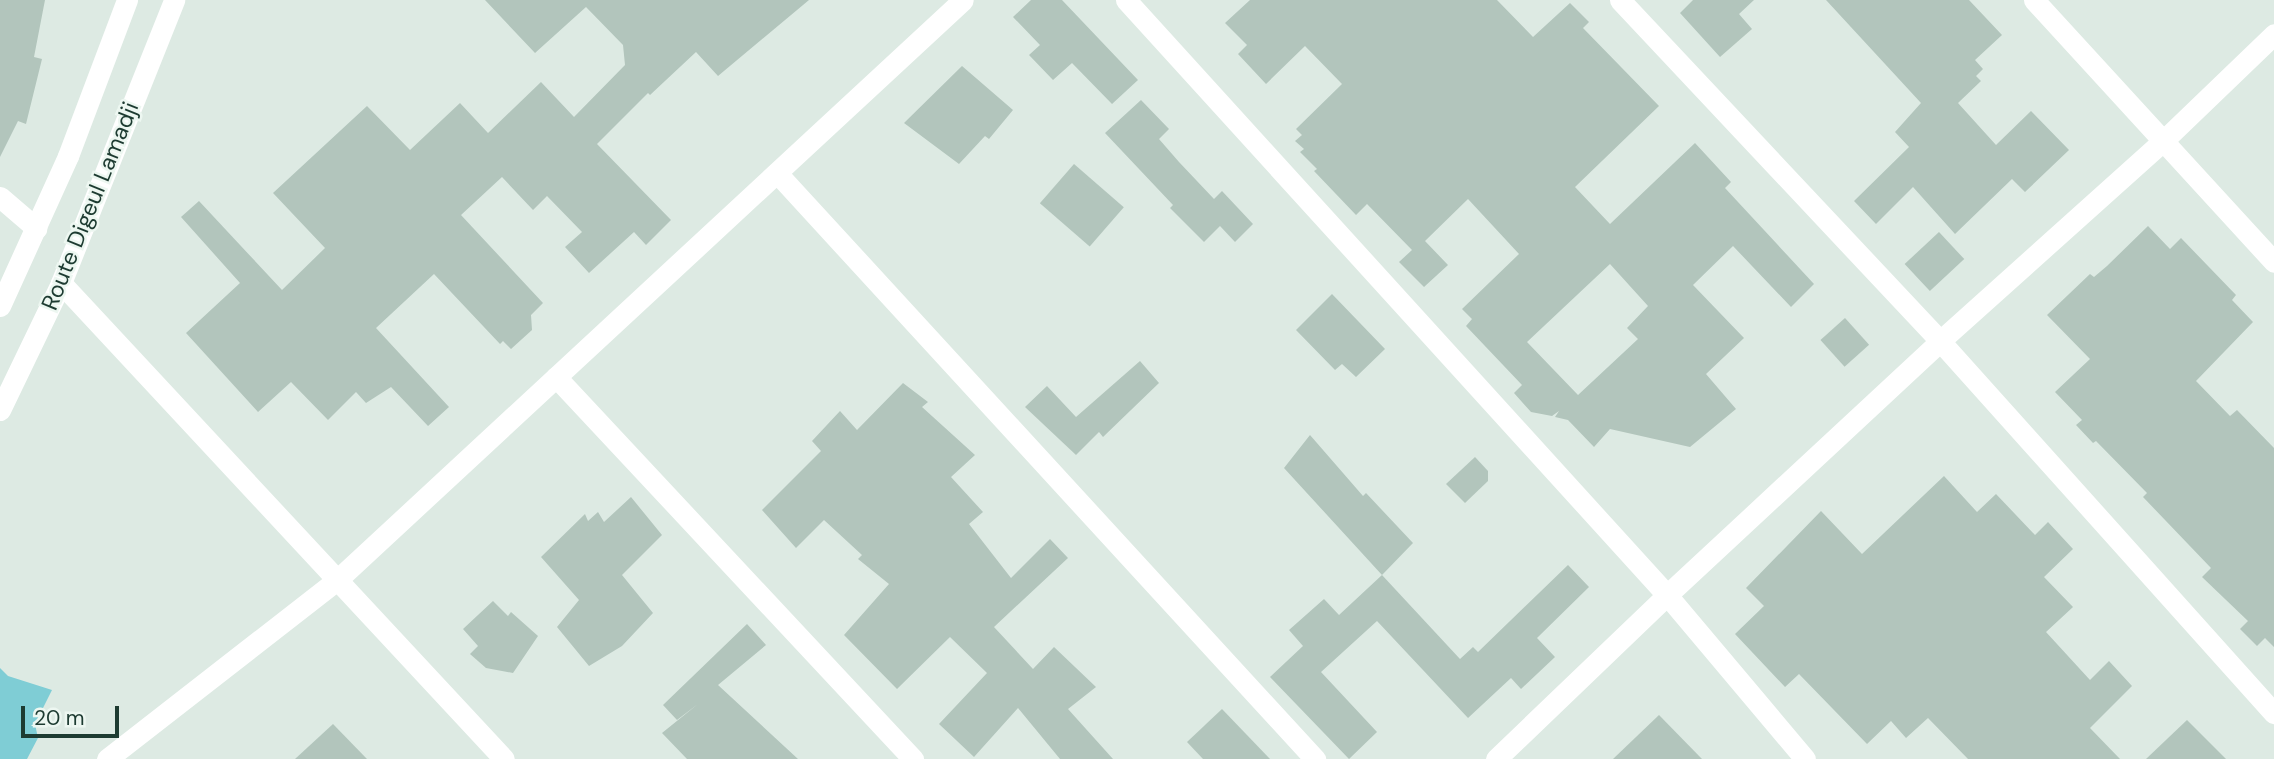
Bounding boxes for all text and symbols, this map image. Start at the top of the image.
street label: Route Digeul Lamadji [36,98,144,314]
scale bar [24,692,122,736]
text: 20 m [34,704,85,732]

